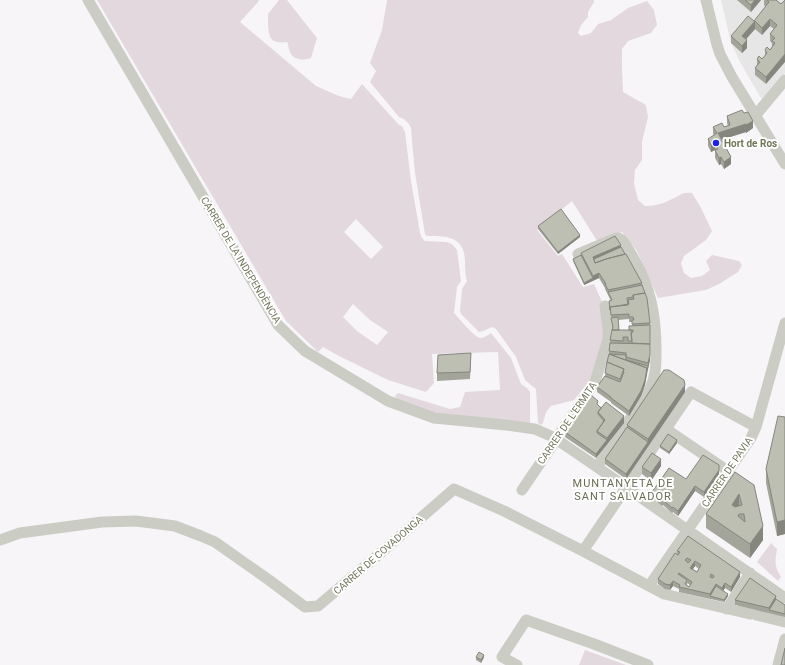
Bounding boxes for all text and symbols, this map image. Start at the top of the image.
marker: Hort de Ros [711,138,721,148]
place label: Hort de Ros [724,138,777,149]
street label: CARRER DE LA INDEPENDÈNCIA [199,194,284,326]
street label: CARRER DE L'ERMITA [535,379,599,466]
street label: CARRER DE PAVIA [700,435,755,509]
district label: MUNTANYETA DE SANT SALVADOR [573,477,673,503]
street label: CARRER DE COVADONGA [331,513,425,597]

